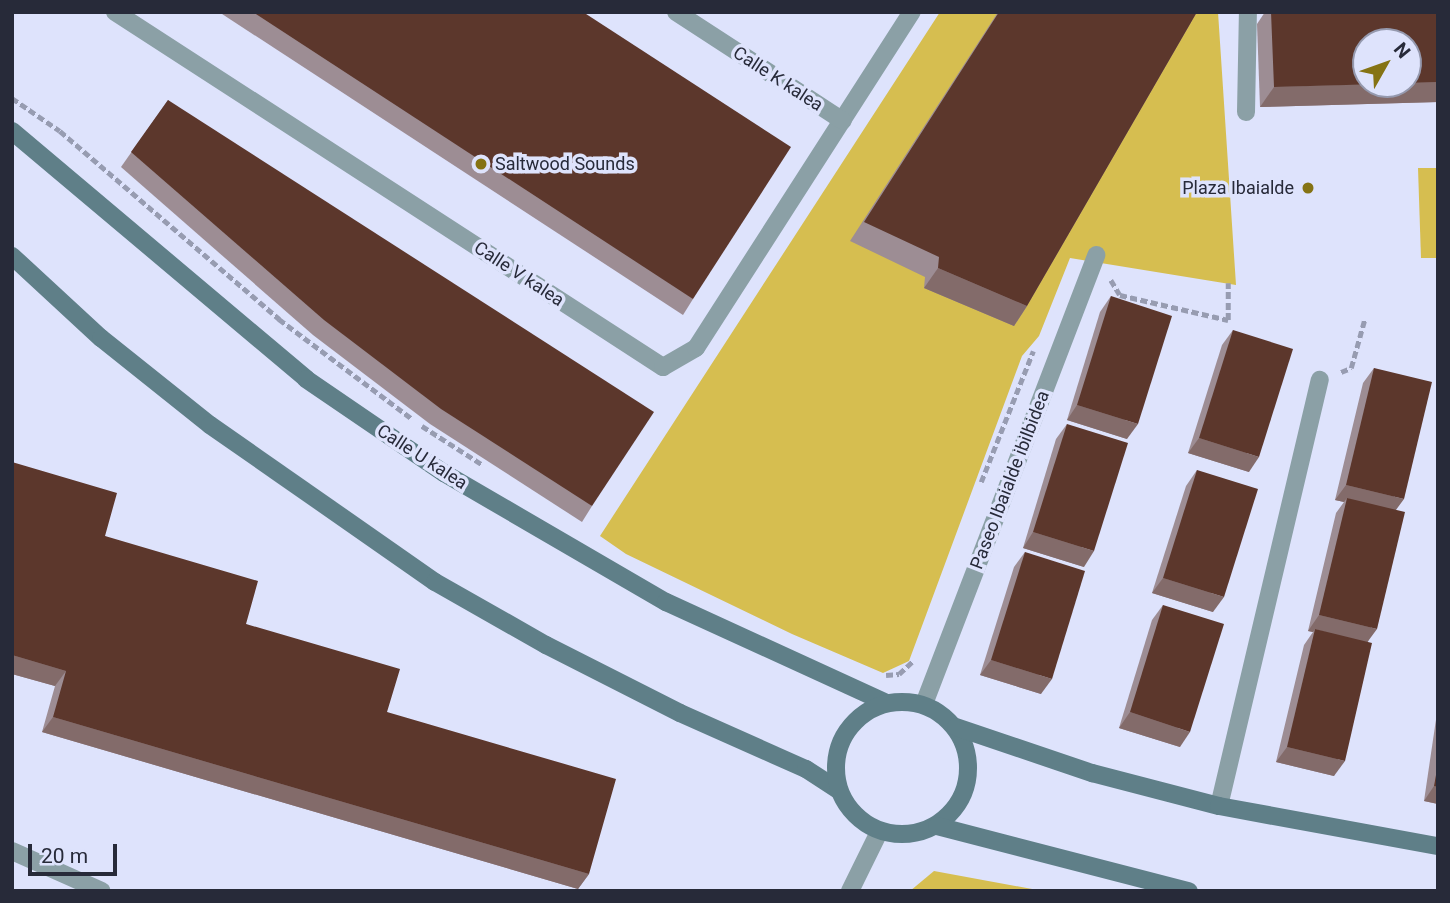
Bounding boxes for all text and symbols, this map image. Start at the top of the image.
north arrow [1352,28,1422,98]
text: N [1389,38,1415,63]
street label: Calle K kalea [729,42,827,116]
place label: Saltwood Sounds [495,153,635,175]
marker: Saltwood Sounds [473,156,489,172]
place label: Plaza Ibaialde [1182,177,1294,199]
marker: Plaza Ibaialde [1300,180,1316,196]
street label: Calle V kalea [470,237,568,311]
street label: Paseo Ibaialde ibilbidea [966,388,1054,572]
street label: Calle U kalea [373,420,471,494]
scale bar [32,830,121,874]
text: 20 m [41,844,88,868]

